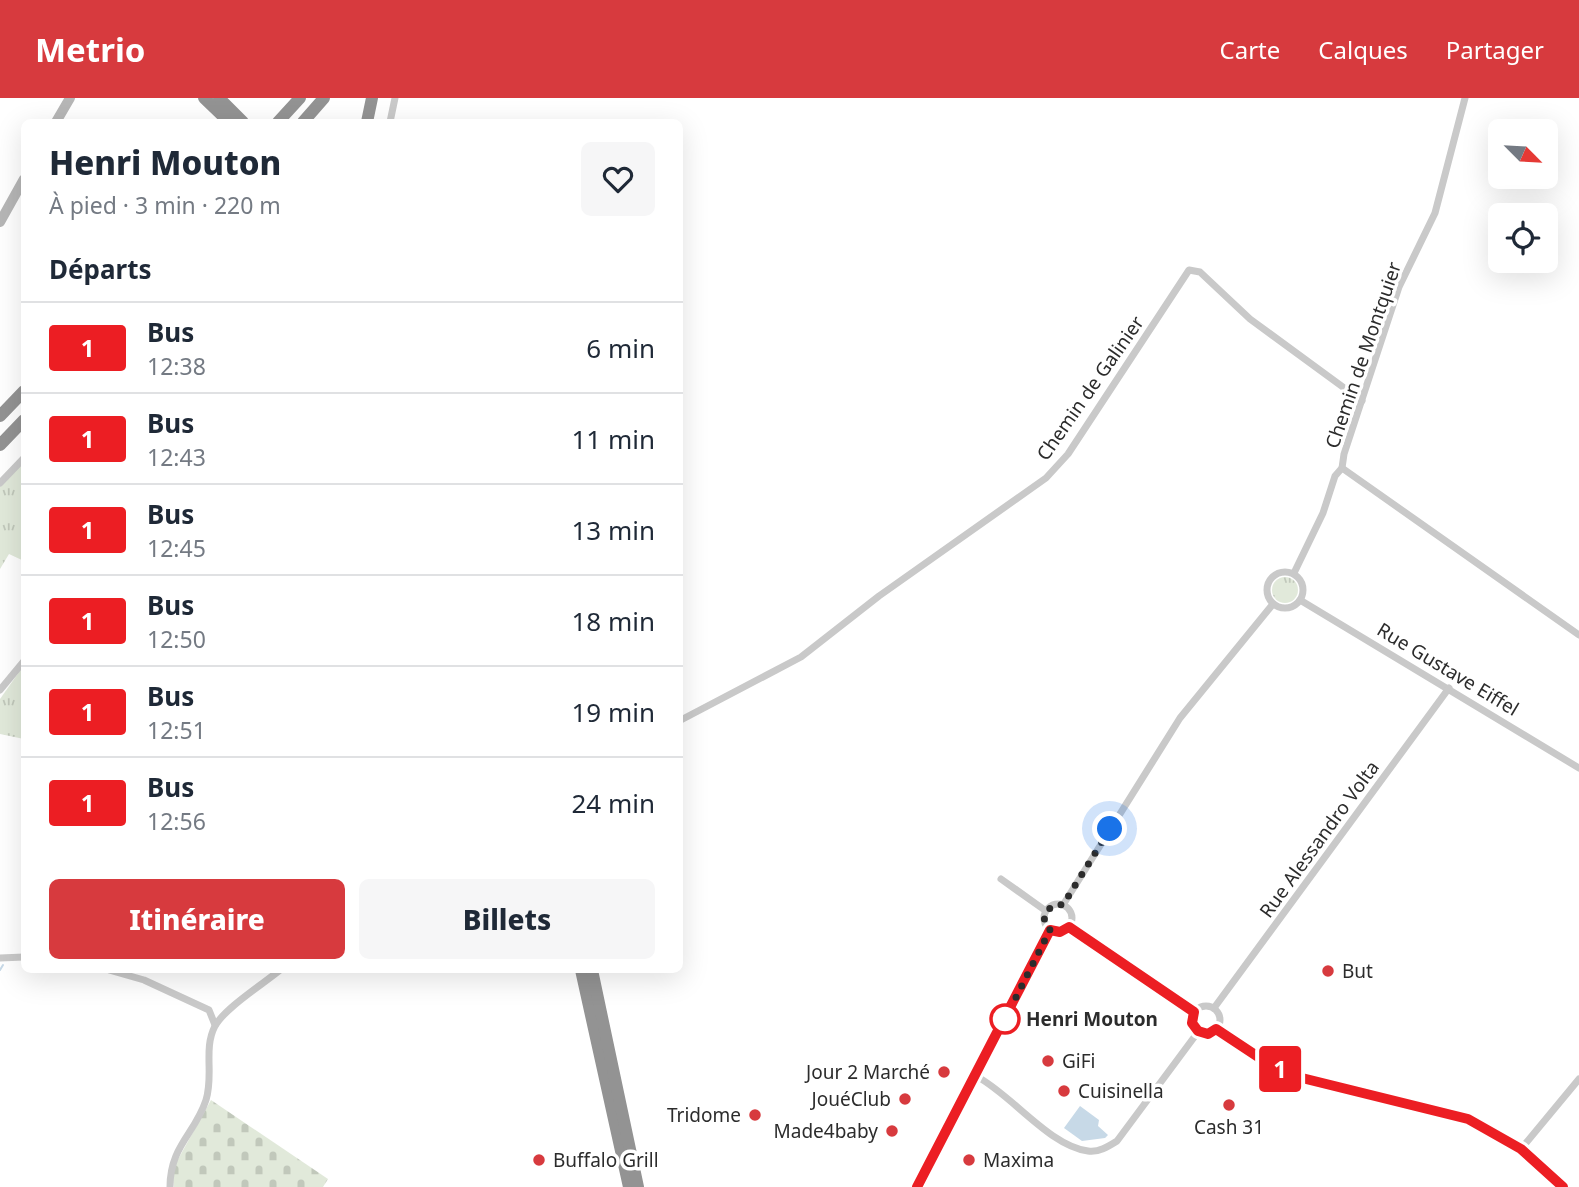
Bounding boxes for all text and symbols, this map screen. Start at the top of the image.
text: Metrio [35,27,145,72]
text: Carte [1220,33,1280,66]
text: Calques [1318,33,1408,66]
text: Partager [1446,33,1544,66]
north arrow [1488,119,1558,189]
map controls [1488,119,1558,273]
text: Henri Mouton [49,140,281,185]
button: heart [581,142,655,216]
text: À pied · 3 min · 220 m [49,189,281,221]
button: locate [1488,203,1558,273]
text: Départs [49,251,152,287]
street label: Chemin de Montquier [1319,258,1407,452]
street label: Chemin de Galinier [1030,311,1150,465]
text: Bus [147,314,194,350]
text: 6 min [586,330,655,366]
text: 1 [81,331,94,364]
text: 12:38 [147,350,206,382]
text: Bus [147,405,194,441]
text: 11 min [571,421,655,457]
text: 1 [81,422,94,455]
text: 12:43 [147,441,206,473]
text: Bus [147,496,194,532]
text: 13 min [571,512,655,548]
text: 1 [81,513,94,546]
text: 12:45 [147,532,206,564]
text: Bus [147,587,194,623]
text: 18 min [571,603,655,639]
text: 1 [81,604,94,637]
street label: Rue Gustave Eiffel [1372,616,1524,722]
text: 12:50 [147,623,206,655]
text: Bus [147,678,194,714]
text: 19 min [571,694,655,730]
text: 1 [81,695,94,728]
text: 12:51 [147,714,206,746]
street label: Rue Alessandro Volta [1253,755,1385,923]
text: Bus [147,769,194,805]
text: 24 min [571,785,655,821]
text: 1 [81,786,94,819]
text: 12:56 [147,805,206,837]
your location [1092,811,1127,846]
button: Itinéraire [49,879,345,959]
button: Billets [359,879,655,959]
place label: But [1342,958,1373,984]
marker: But [1320,963,1336,979]
marker: Henri Mouton [990,1004,1020,1034]
place label: Henri Mouton [1026,1006,1158,1032]
line badge: 1 [1257,1046,1303,1092]
place label: GiFi [1062,1048,1096,1074]
text: 1 [1273,1052,1287,1085]
marker: GiFi [1040,1053,1056,1069]
place label: Jour 2 Marché [804,1059,930,1085]
marker: Jour 2 Marché [936,1064,952,1080]
place label: Cuisinella [1078,1078,1164,1104]
marker: Cuisinella [1056,1083,1072,1099]
place label: JouéClub [810,1086,891,1112]
marker: JouéClub [897,1091,913,1107]
marker: Cash 31 [1221,1097,1237,1113]
place label: Tridome [667,1102,741,1128]
marker: Tridome [747,1107,763,1123]
place label: Cash 31 [1194,1114,1264,1140]
place label: Made4baby [773,1118,878,1144]
marker: Made4baby [884,1123,900,1139]
place label: Buffalo Grill [553,1147,659,1173]
place label: Maxima [983,1147,1054,1173]
marker: Buffalo Grill [531,1152,547,1168]
marker: Maxima [961,1152,977,1168]

